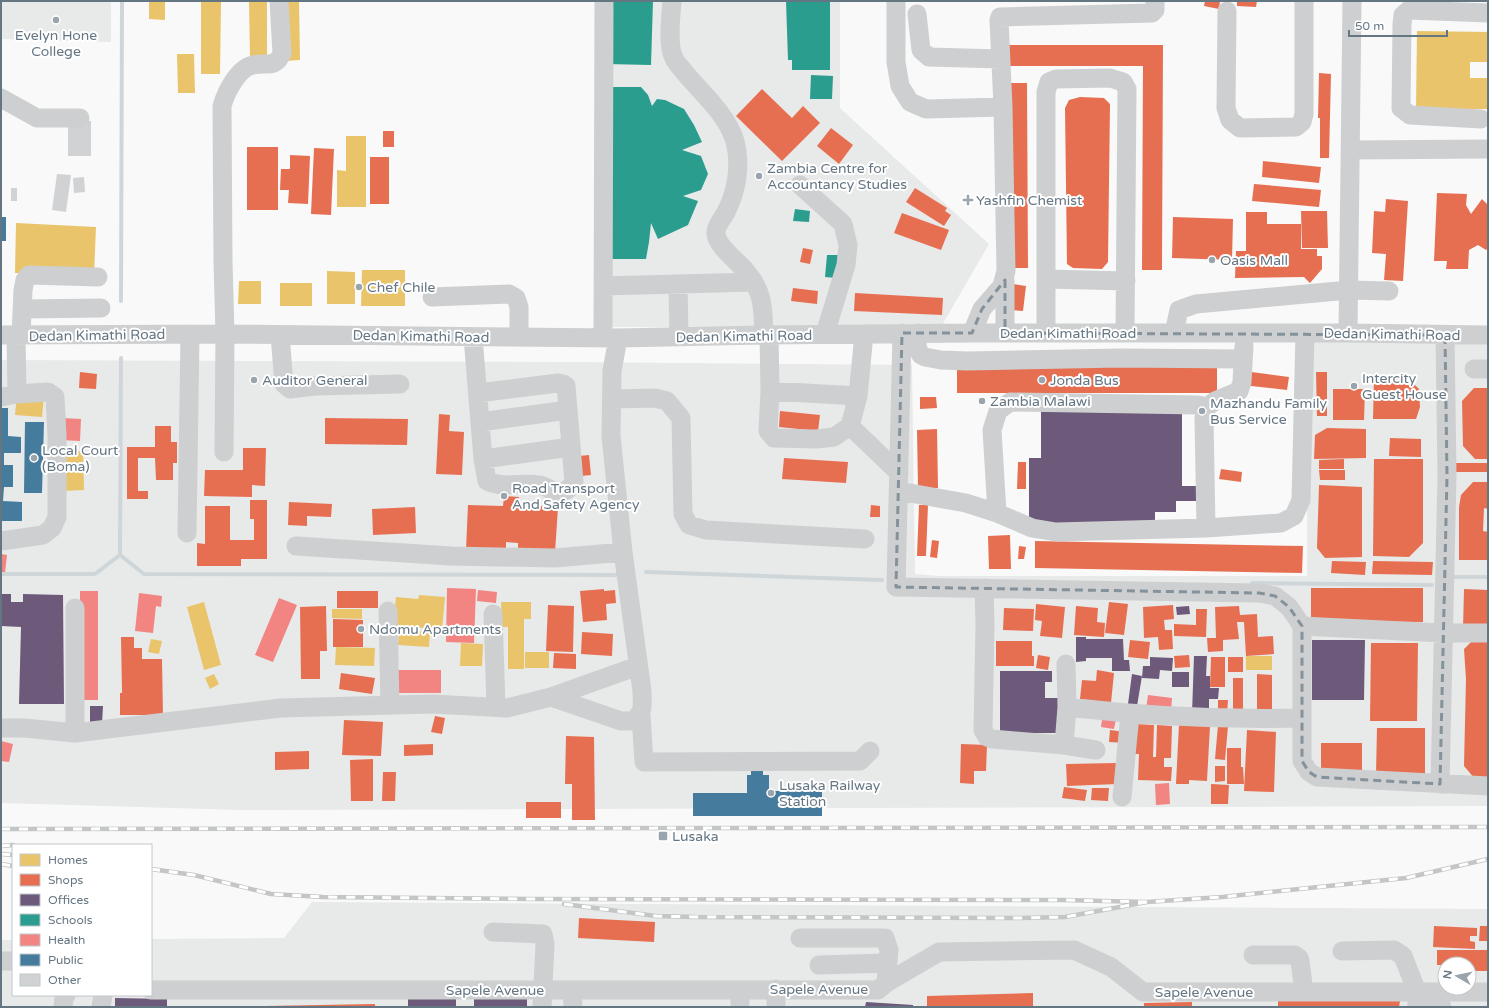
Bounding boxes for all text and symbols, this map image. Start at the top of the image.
scale bar [1349,12,1447,38]
marker: Evelyn Hone College [51,15,61,25]
text: 50 m [1355,19,1384,33]
place label: Evelyn Hone College [15,27,97,60]
place label: Zambia Centre for Accountancy Studies [767,160,907,193]
marker: Zambia Centre for Accountancy Studies [754,171,764,181]
place label: Yashfin Chemist [976,192,1083,209]
marker: Yashfin Chemist [963,195,973,205]
place label: Oasis Mall [1220,252,1288,269]
marker: Oasis Mall [1207,255,1217,265]
place label: Chef Chile [367,279,435,296]
marker: Chef Chile [354,282,364,292]
street label: Dedan Kimathi Road [1000,325,1136,342]
street label: Dedan Kimathi Road [1324,325,1460,344]
street label: Dedan Kimathi Road [29,326,165,345]
street label: Dedan Kimathi Road [353,327,489,346]
street label: Dedan Kimathi Road [676,327,812,346]
place label: Intercity Guest House [1362,370,1447,403]
place label: Auditor General [262,372,368,389]
place label: Jonda Bus [1050,372,1119,389]
marker: Auditor General [249,375,259,385]
marker: Jonda Bus [1037,375,1047,385]
marker: Intercity Guest House [1349,381,1359,391]
place label: Zambia Malawi [990,393,1091,410]
place label: Mazhandu Family Bus Service [1210,395,1327,428]
marker: Zambia Malawi [977,396,987,406]
marker: Mazhandu Family Bus Service [1197,406,1207,416]
place label: Local Court (Boma) [42,442,119,475]
marker: Local Court (Boma) [29,453,39,463]
place label: Road Transport And Safety Agency [512,480,640,513]
marker: Road Transport And Safety Agency [499,491,509,501]
place label: Ndomu Apartments [369,621,502,638]
marker: Ndomu Apartments [356,624,366,634]
place label: Lusaka Railway Station [779,777,881,810]
marker: Lusaka Railway Station [766,788,776,798]
place label: Lusaka [672,828,719,845]
marker: Lusaka [657,830,669,842]
legend [12,844,152,996]
text: Homes [48,853,88,867]
text: Shops [48,873,83,887]
text: Offices [48,893,89,907]
text: Schools [48,913,93,927]
text: Health [48,933,85,947]
text: Public [48,953,83,967]
north arrow [1437,956,1477,996]
text: N [1441,969,1455,980]
text: Other [48,973,81,987]
street label: Sapele Avenue [770,981,868,998]
street label: Sapele Avenue [446,982,544,999]
street label: Sapele Avenue [1155,984,1253,1001]

